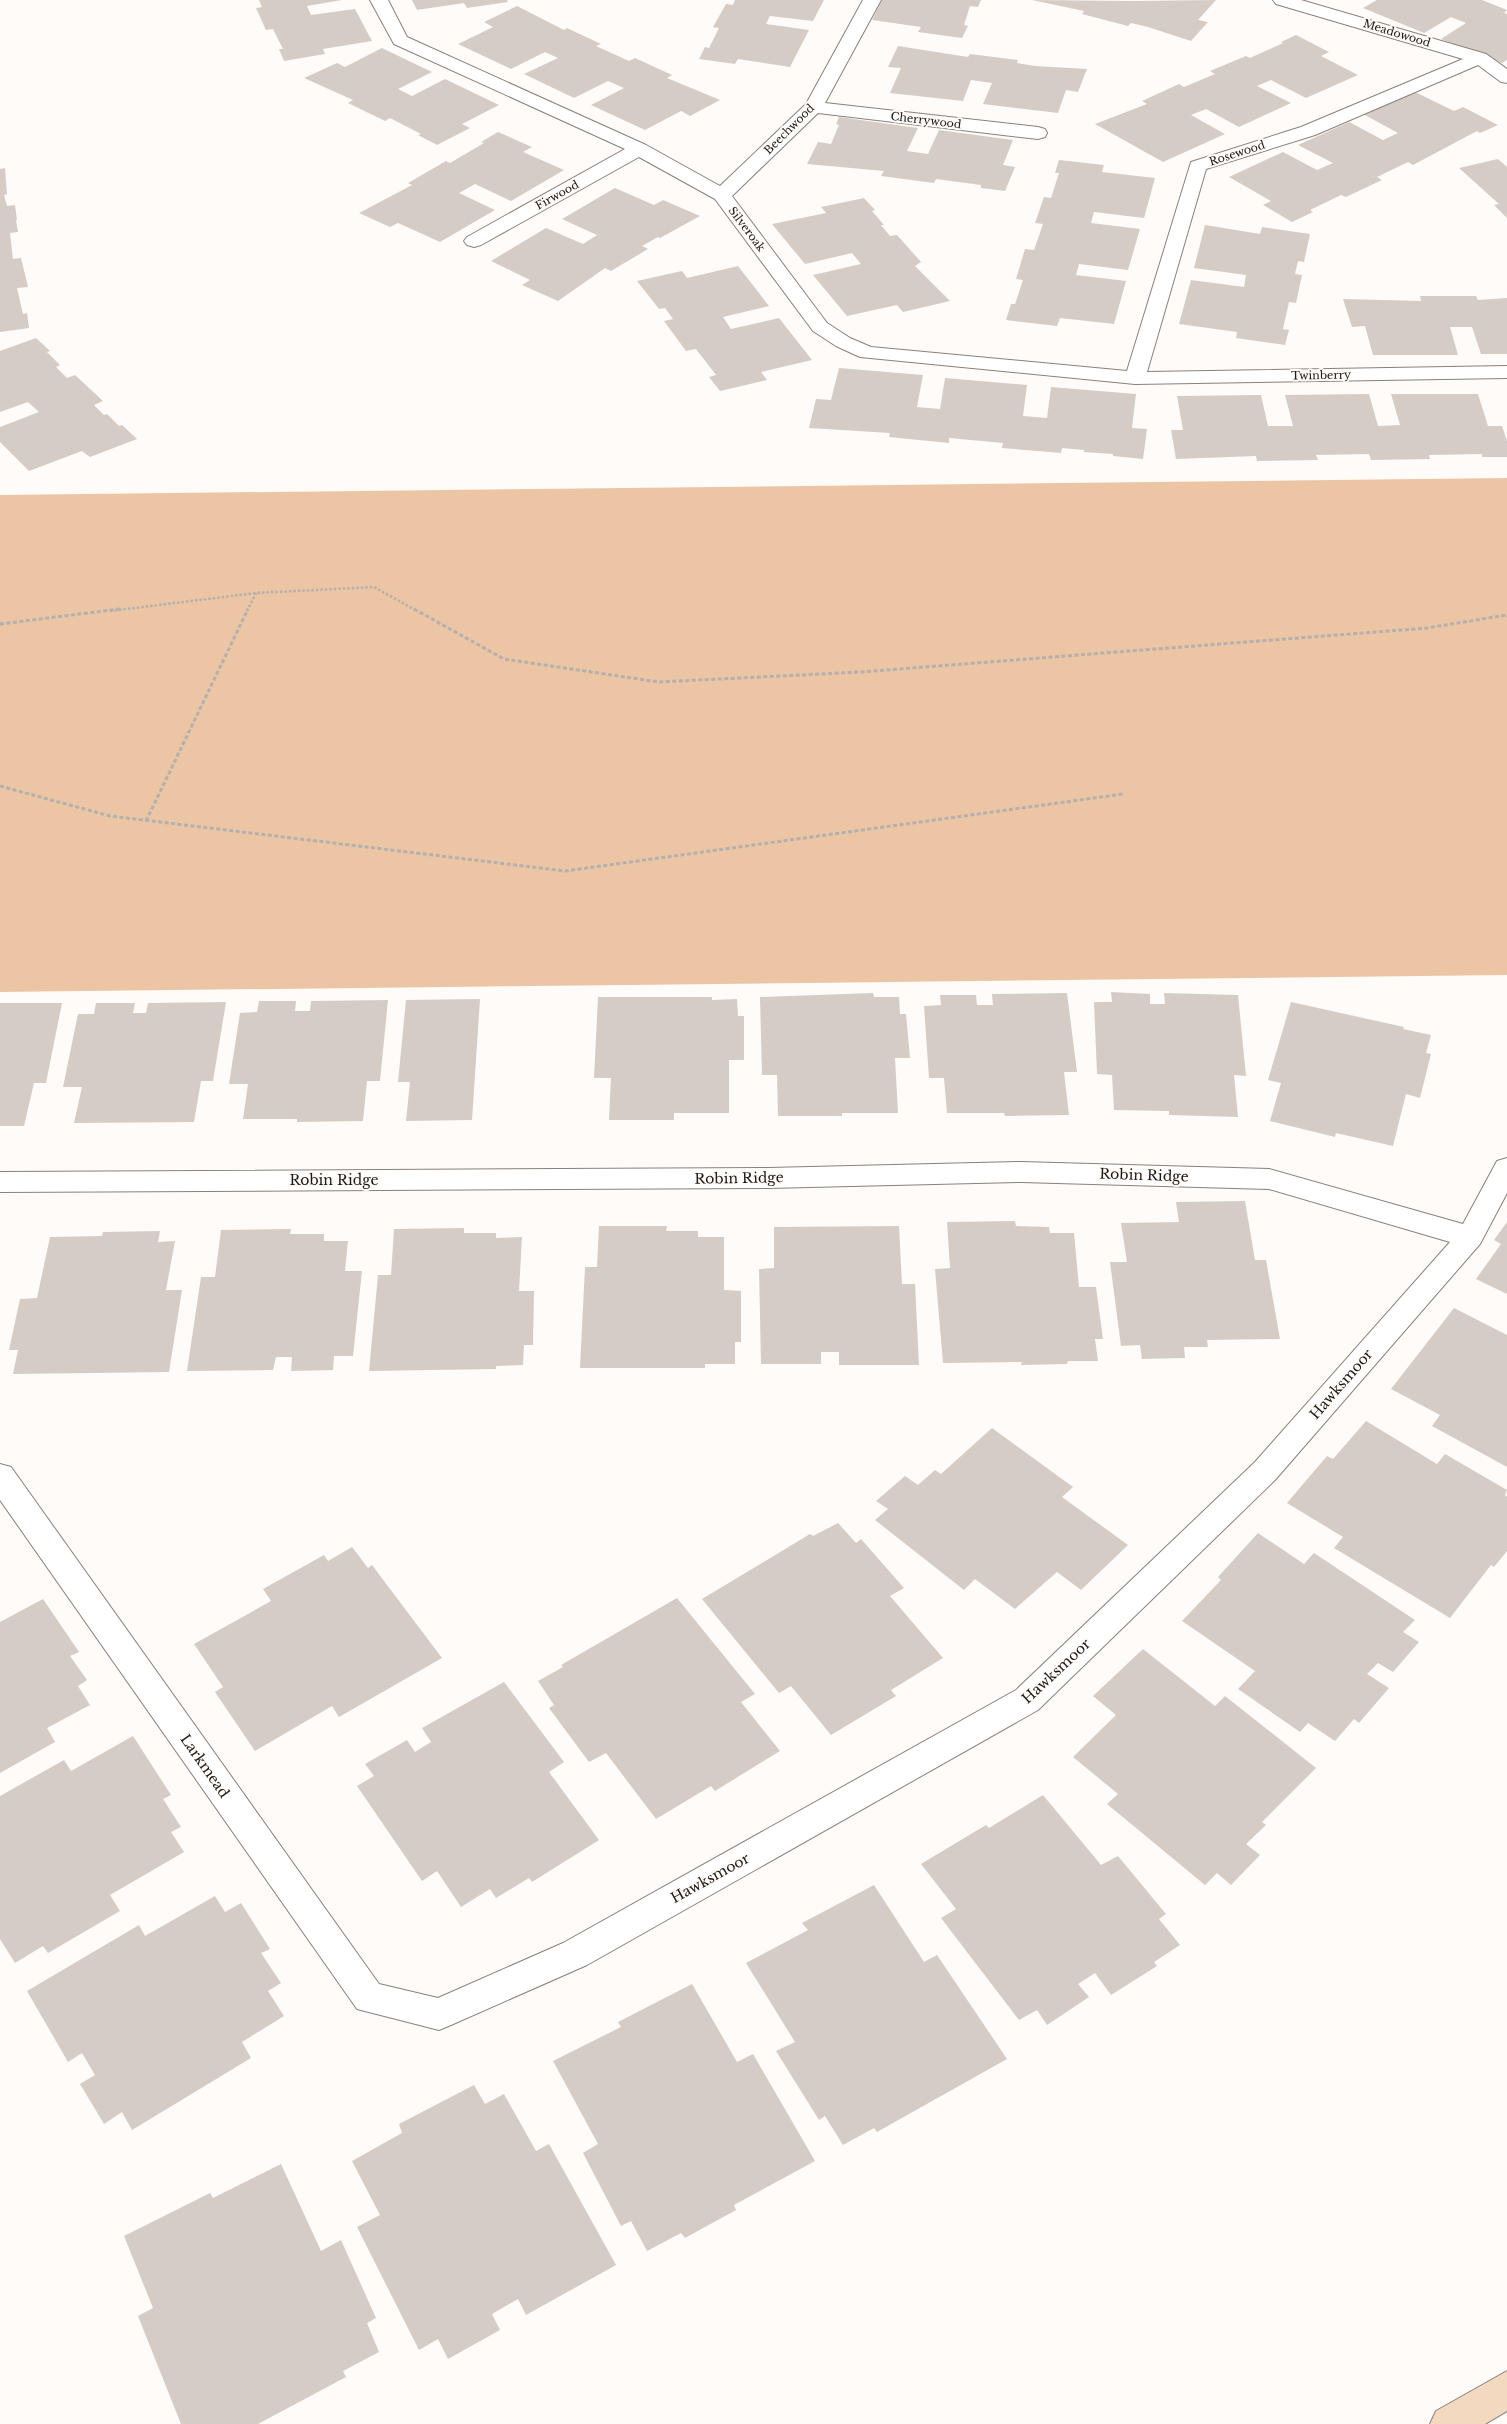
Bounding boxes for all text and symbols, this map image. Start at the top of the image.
street label: Meadowood [1362,16,1433,50]
street label: Beechwood [761,101,817,157]
street label: Cherrywood [890,109,963,131]
street label: Rosewood [1207,137,1267,169]
street label: Firwood [533,177,582,213]
street label: Silveroak [726,204,768,254]
street label: Twinberry [1291,367,1351,383]
street label: Robin Ridge [1099,1164,1189,1186]
street label: Robin Ridge [694,1168,784,1188]
street label: Robin Ridge [289,1171,379,1189]
street label: Hawksmoor [1306,1345,1377,1423]
street label: Hawksmoor [1018,1634,1094,1707]
street label: Larkmead [177,1731,234,1802]
street label: Hawksmoor [667,1849,753,1907]

